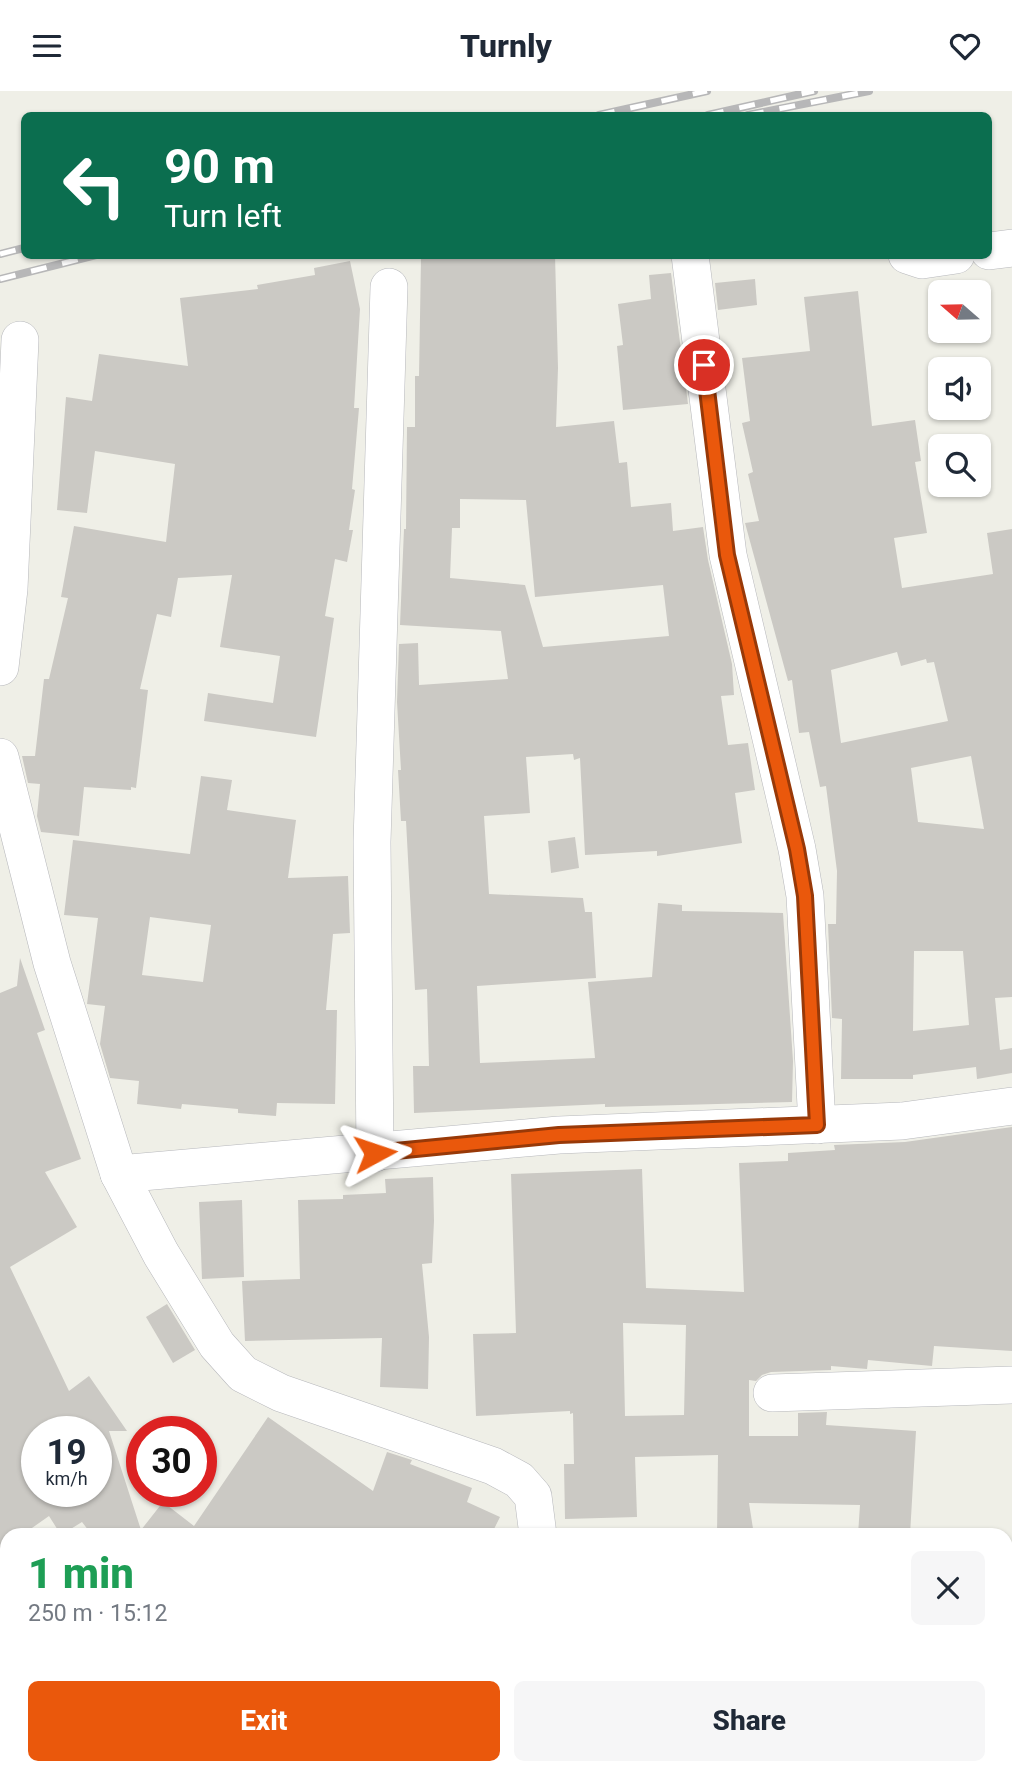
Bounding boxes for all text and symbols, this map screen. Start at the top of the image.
icon: menu [28,27,66,65]
text: Turnly [460,27,552,65]
icon: heart [946,27,984,65]
text: 90 m [164,138,275,195]
icon: left [49,140,140,231]
text: Turn left [164,197,282,235]
north arrow [928,280,990,343]
map controls [928,280,991,497]
pin [674,335,734,395]
icon: arrive [685,346,723,384]
button: sound [928,357,991,420]
button: search [928,434,991,497]
position arrow [338,1116,412,1190]
speed limit sign: 30 [126,1416,217,1507]
text: 19 [46,1432,87,1473]
text: km/h [45,1468,88,1489]
text: 1 min [28,1549,134,1598]
button: close [911,1551,985,1625]
text: 250 m · 15:12 [28,1600,167,1627]
button: Exit [28,1681,500,1761]
button: Share [514,1681,985,1761]

